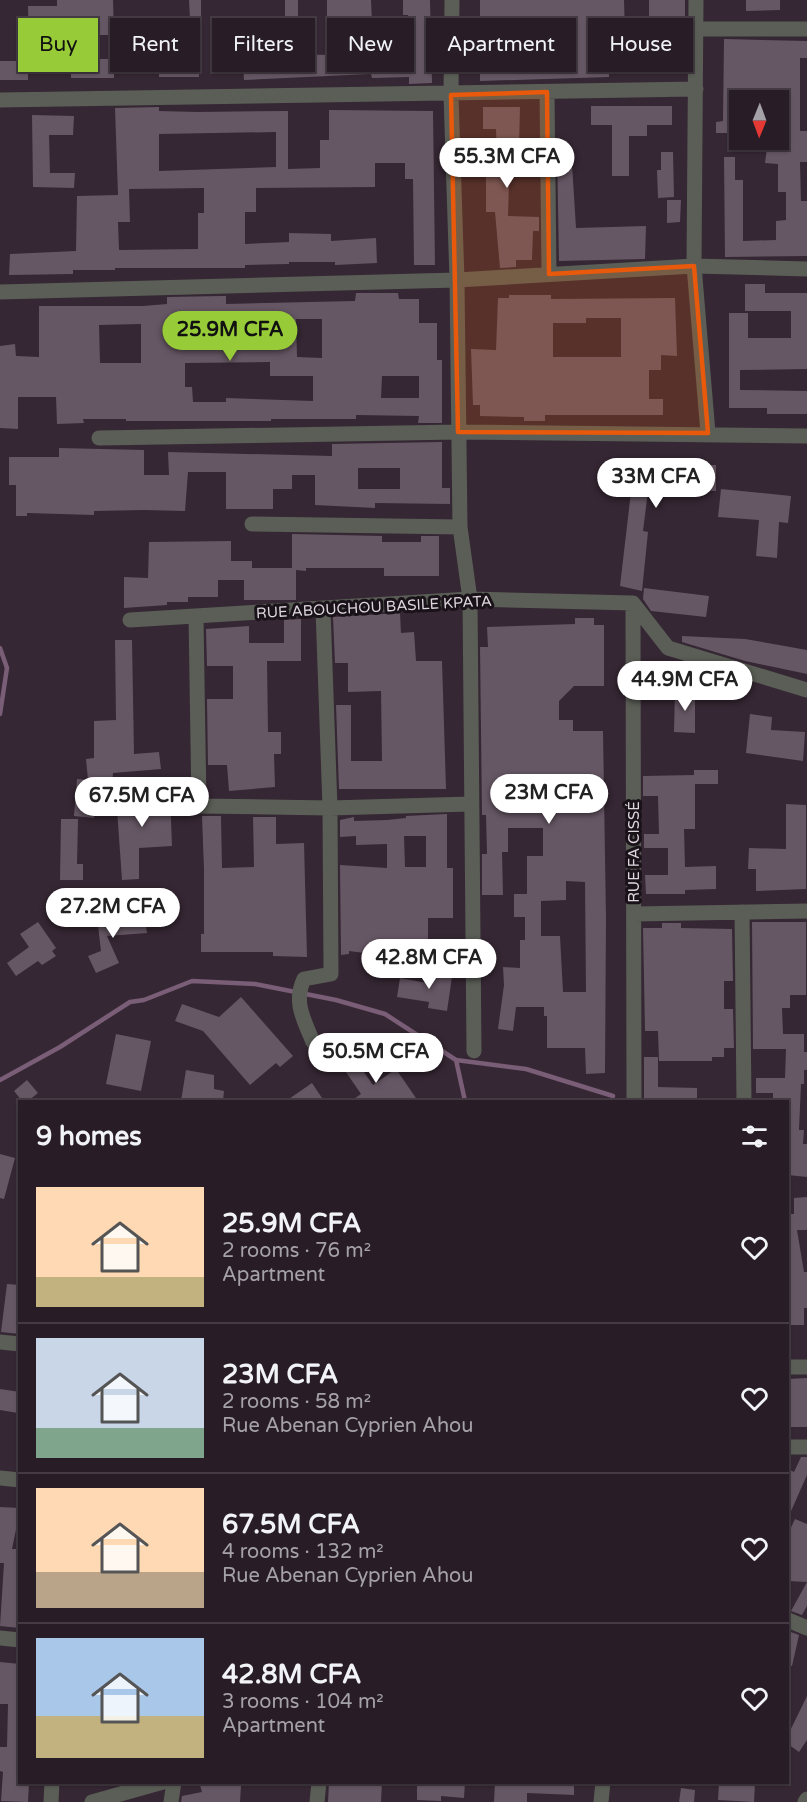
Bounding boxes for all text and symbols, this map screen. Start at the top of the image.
chip: Buy [18,18,98,72]
chip: Rent [110,18,200,72]
chip: Filters [212,18,315,72]
chip: New [327,18,414,72]
chip: Apartment [426,18,576,72]
chip: House [588,18,693,72]
north arrow [729,90,789,150]
map controls [729,90,789,150]
pin: 55.3M CFA [438,138,576,189]
text: 55.3M CFA [453,145,561,169]
pin: 25.9M CFA [161,311,299,362]
text: 25.9M CFA [176,318,284,342]
pin: 33M CFA [601,458,711,509]
text: 33M CFA [611,465,701,489]
street label: RUE ABOUCHOU BASILE KPATA [256,592,492,622]
pin: 44.9M CFA [616,661,754,712]
text: 44.9M CFA [631,668,739,692]
pin: 23M CFA [494,774,604,825]
pin: 67.5M CFA [73,777,211,828]
text: 23M CFA [504,781,594,805]
text: 67.5M CFA [89,784,195,808]
street label: RUE FA CISSÉ [625,801,643,903]
pin: 27.2M CFA [44,888,182,939]
text: 27.2M CFA [60,895,166,919]
pin: 42.8M CFA [360,939,498,990]
text: 42.8M CFA [375,946,483,970]
pin: 50.5M CFA [307,1033,445,1084]
text: 50.5M CFA [322,1040,430,1064]
icon: filters [738,1120,771,1153]
text: 9 homes [36,1121,142,1152]
text: 25.9M CFA [222,1208,361,1239]
icon: home [84,1211,156,1283]
icon: heart [738,1231,771,1264]
text: 2 rooms · 76 m² [222,1239,371,1263]
text: Apartment [222,1263,325,1287]
text: 23M CFA [222,1359,338,1390]
icon: home [84,1362,156,1434]
icon: heart [738,1382,771,1415]
text: 2 rooms · 58 m² [222,1390,371,1414]
text: Rue Abenan Cyprien Ahou [222,1414,473,1438]
text: 67.5M CFA [222,1509,360,1540]
icon: home [84,1512,156,1584]
icon: heart [738,1532,771,1565]
text: 4 rooms · 132 m² [222,1540,384,1564]
text: Rue Abenan Cyprien Ahou [222,1564,473,1588]
text: 42.8M CFA [222,1659,361,1690]
icon: home [84,1662,156,1734]
icon: heart [738,1682,771,1715]
text: 3 rooms · 104 m² [222,1690,384,1714]
text: Apartment [222,1714,325,1738]

